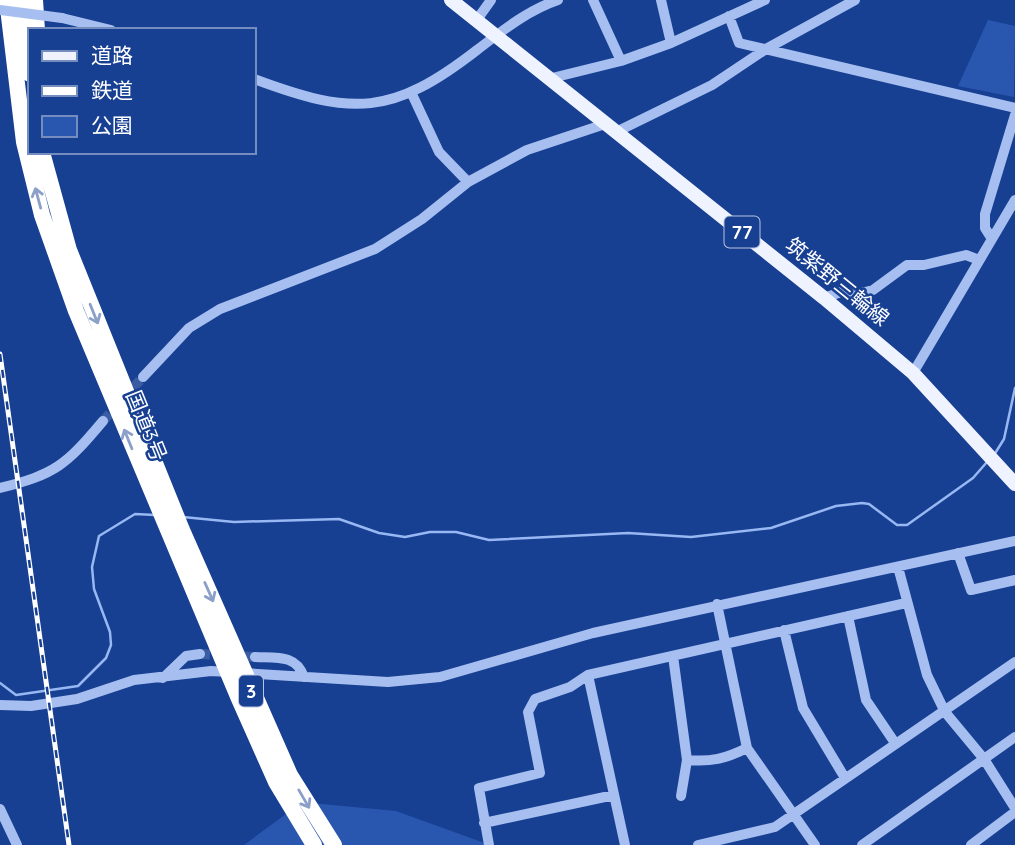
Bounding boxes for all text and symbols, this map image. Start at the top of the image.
legend [28,28,256,154]
text: 道路 [91,42,133,68]
text: 鉄道 [91,77,133,103]
text: 公園 [91,112,133,138]
one-way arrow [30,187,43,209]
road number: 77 [724,216,760,248]
street label: 筑紫野三輪線 [780,231,895,331]
one-way arrow [88,303,101,324]
street label: 国道3号 [121,386,173,465]
one-way arrow [121,429,134,450]
one-way arrow [203,581,216,602]
road number: 3 [239,676,263,706]
one-way arrow [297,788,311,808]

